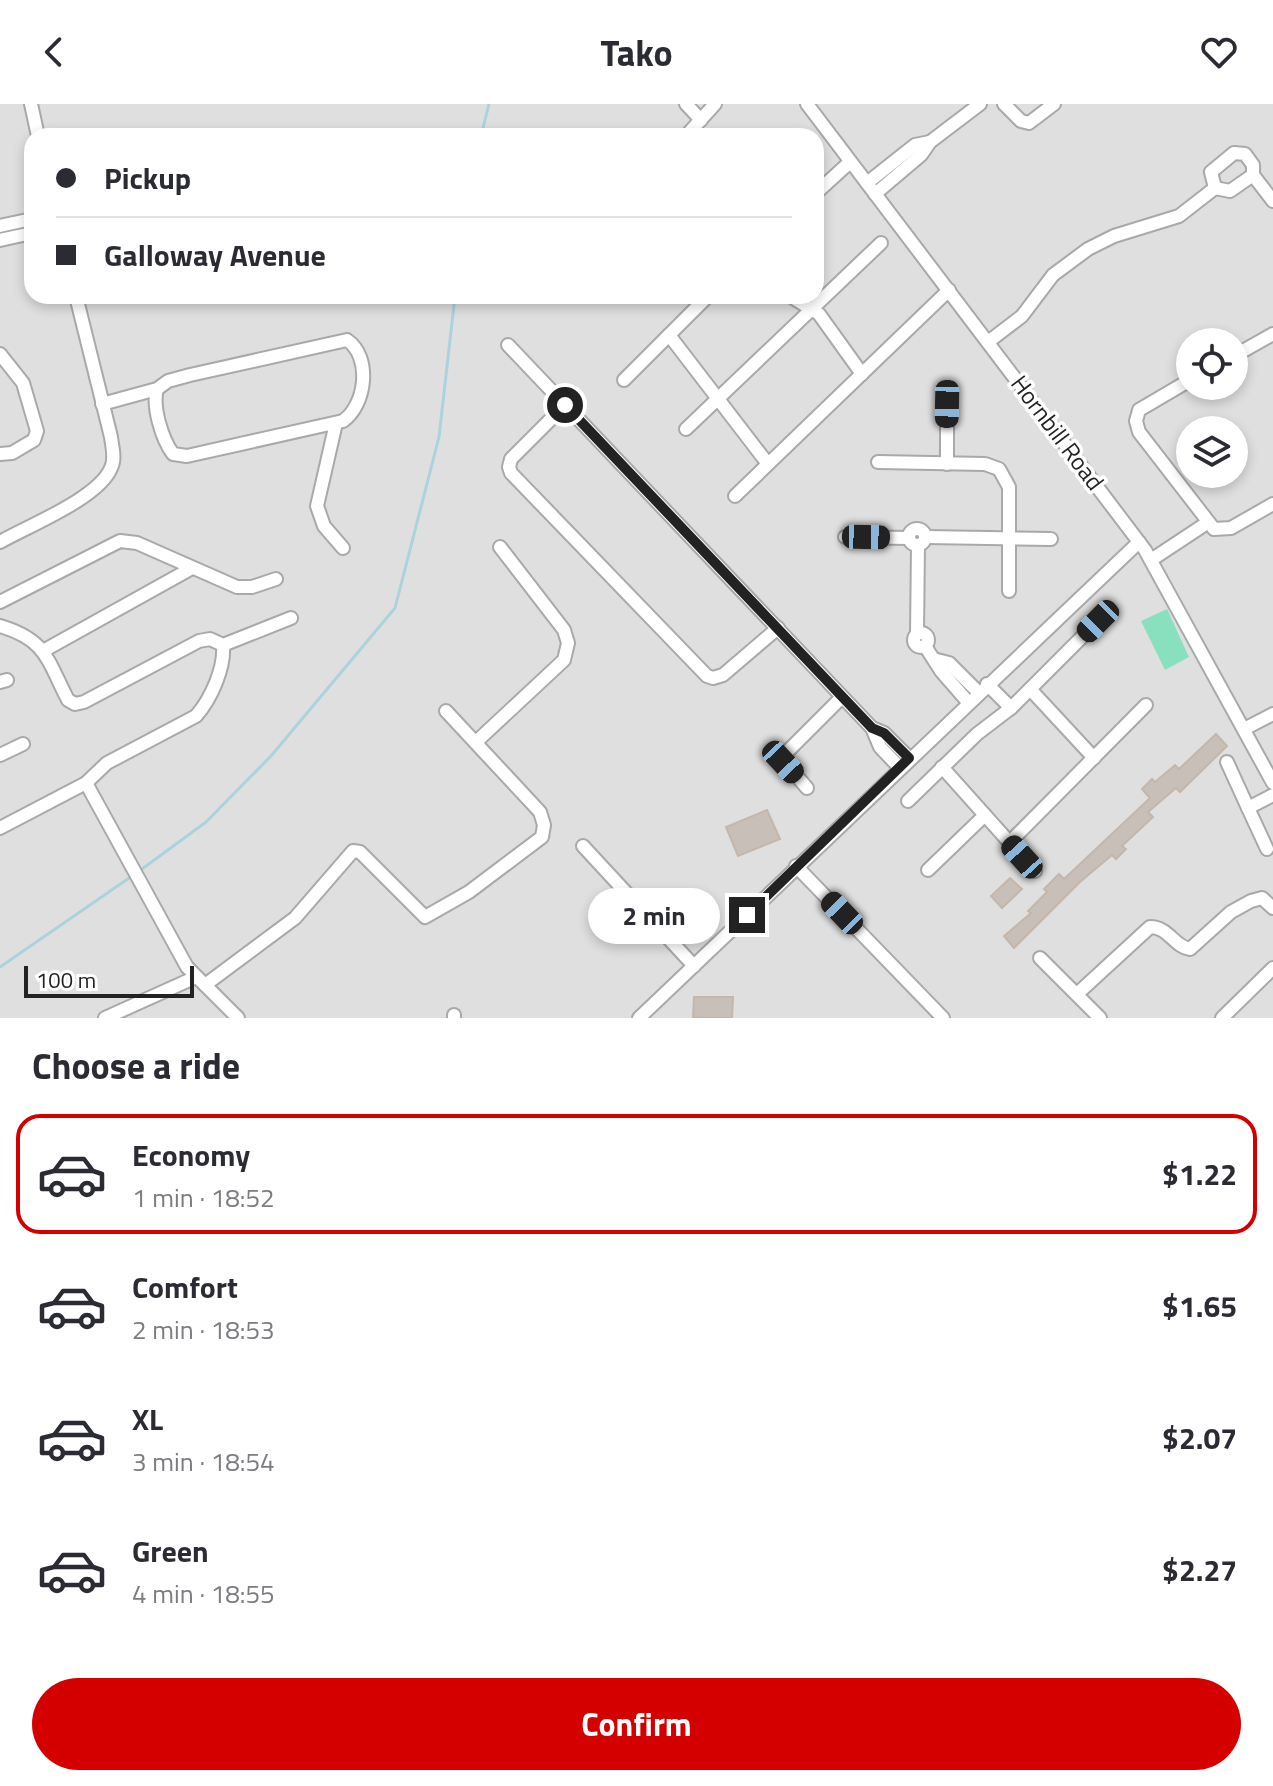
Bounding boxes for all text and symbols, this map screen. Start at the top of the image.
text: Tako [600,25,673,80]
icon: back [32,30,76,74]
icon: heart [1197,30,1241,74]
text: Pickup [104,155,191,201]
text: Galloway Avenue [104,232,326,278]
map controls [1176,328,1248,488]
button: locate [1176,328,1248,400]
street label: Hornbill Road [1002,367,1113,498]
car [935,380,959,428]
route start [547,387,583,423]
button: layers [1176,416,1248,488]
car [842,525,890,549]
car [1073,596,1123,646]
car [758,736,808,788]
car [997,831,1047,883]
callout: 2 min [587,887,719,943]
car [817,887,867,939]
text: 2 min [622,896,686,935]
route end [729,897,765,933]
scale bar [24,962,194,998]
text: 100 m [36,963,96,997]
text: Choose a ride [32,1038,240,1093]
text: Economy [132,1132,250,1178]
icon: car [36,1138,108,1210]
text: $1.22 [1162,1151,1237,1197]
text: 1 min · 18:52 [132,1178,275,1217]
text: Comfort [132,1264,238,1310]
icon: car [36,1270,108,1342]
text: $1.65 [1162,1283,1237,1329]
text: 2 min · 18:53 [132,1310,275,1349]
text: XL [132,1396,163,1442]
icon: car [36,1402,108,1474]
text: $2.07 [1162,1415,1237,1461]
text: 3 min · 18:54 [132,1442,275,1481]
text: Green [132,1528,209,1574]
icon: car [36,1534,108,1606]
text: $2.27 [1162,1547,1237,1593]
text: 4 min · 18:55 [132,1574,275,1613]
button: Confirm [32,1678,1241,1770]

